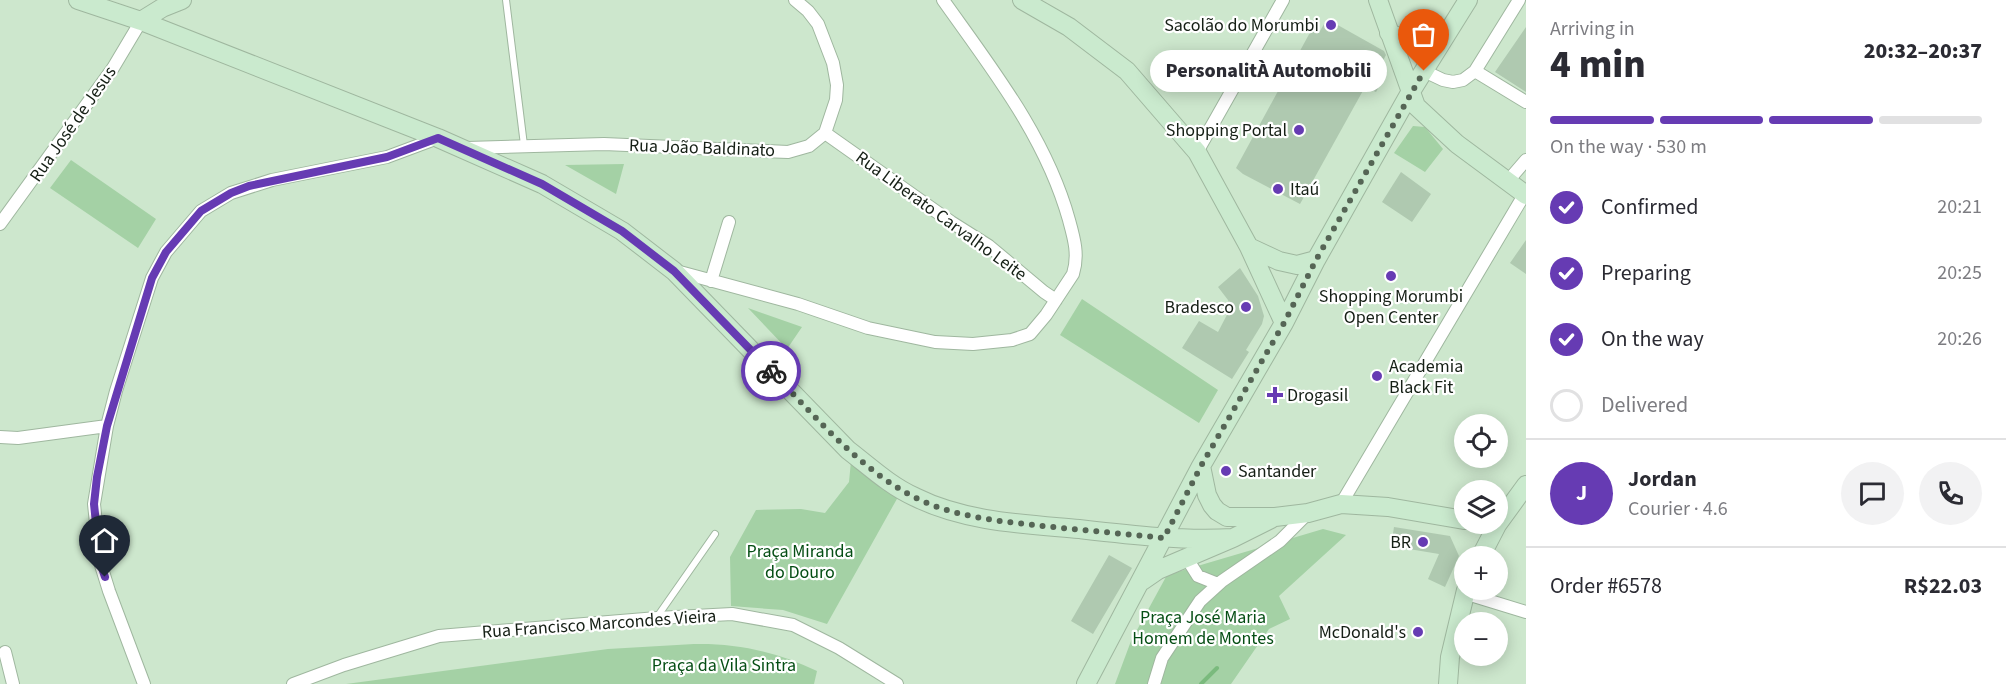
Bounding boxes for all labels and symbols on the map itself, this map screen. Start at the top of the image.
pin [1398,9,1449,71]
place label: Sacolão do Morumbi [1164,13,1319,38]
marker: Sacolão do Morumbi [1324,18,1338,32]
callout: PersonalitÀ Automobili [1151,50,1388,92]
street label: Rua José de Jesus [24,61,122,187]
place label: Shopping Portal [1166,118,1287,143]
marker: Shopping Portal [1292,123,1306,137]
street label: Rua João Baldinato [629,133,775,163]
street label: Rua Liberato Carvalho Leite [850,145,1032,287]
place label: Itaú [1290,177,1319,202]
marker: Itaú [1271,182,1285,196]
marker: Shopping Morumbi Open Center [1384,269,1398,283]
place label: Shopping Morumbi Open Center [1319,284,1463,330]
place label: Bradesco [1164,295,1234,320]
marker: Bradesco [1239,300,1253,314]
courier [741,341,801,401]
place label: Academia Black Fit [1389,354,1463,400]
marker: Academia Black Fit [1370,369,1384,383]
place label: Drogasil [1287,383,1348,408]
marker: Drogasil [1268,388,1282,402]
place label: Santander [1238,459,1317,484]
marker: Santander [1219,464,1233,478]
pin [79,515,130,577]
place label: BR [1390,530,1411,555]
marker: BR [1416,535,1430,549]
park label: Praça Miranda do Douro [746,539,854,585]
street label: Rua Francisco Marcondes Vieira [481,603,717,645]
park label: Praça José Maria Homem de Montes [1132,605,1274,651]
place label: McDonald's [1319,620,1406,645]
marker: McDonald's [1411,625,1425,639]
park label: Praça da Vila Sintra [652,653,796,678]

